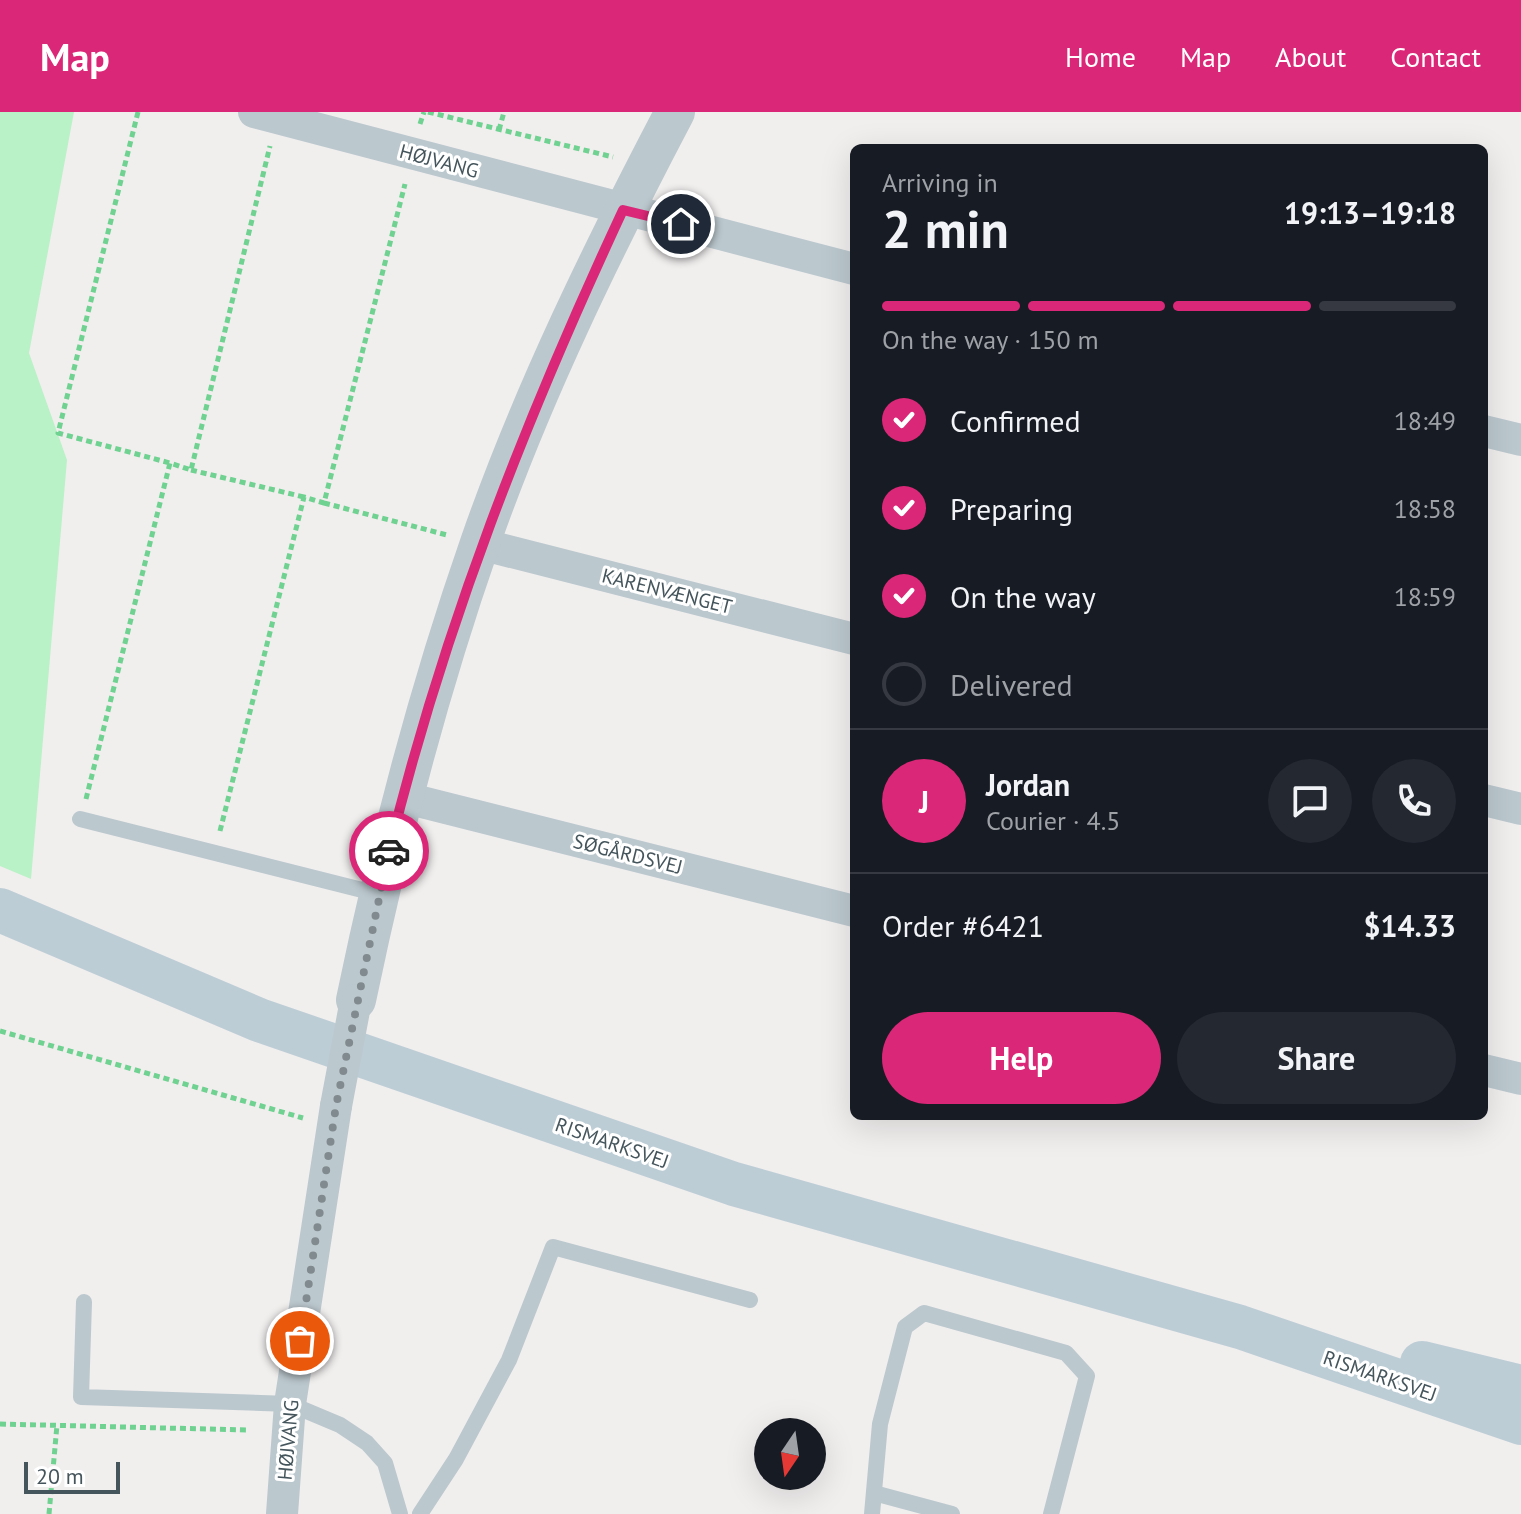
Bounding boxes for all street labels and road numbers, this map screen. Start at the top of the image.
street label: HØJVANG [397,138,481,184]
street label: KARENVÆNGET [599,562,735,620]
street label: SØGÅRDSVEJ [571,828,685,880]
street label: RISMARKSVEJ [552,1111,672,1175]
street label: RISMARKSVEJ [1320,1344,1440,1408]
street label: HØJVANG [272,1399,304,1481]

